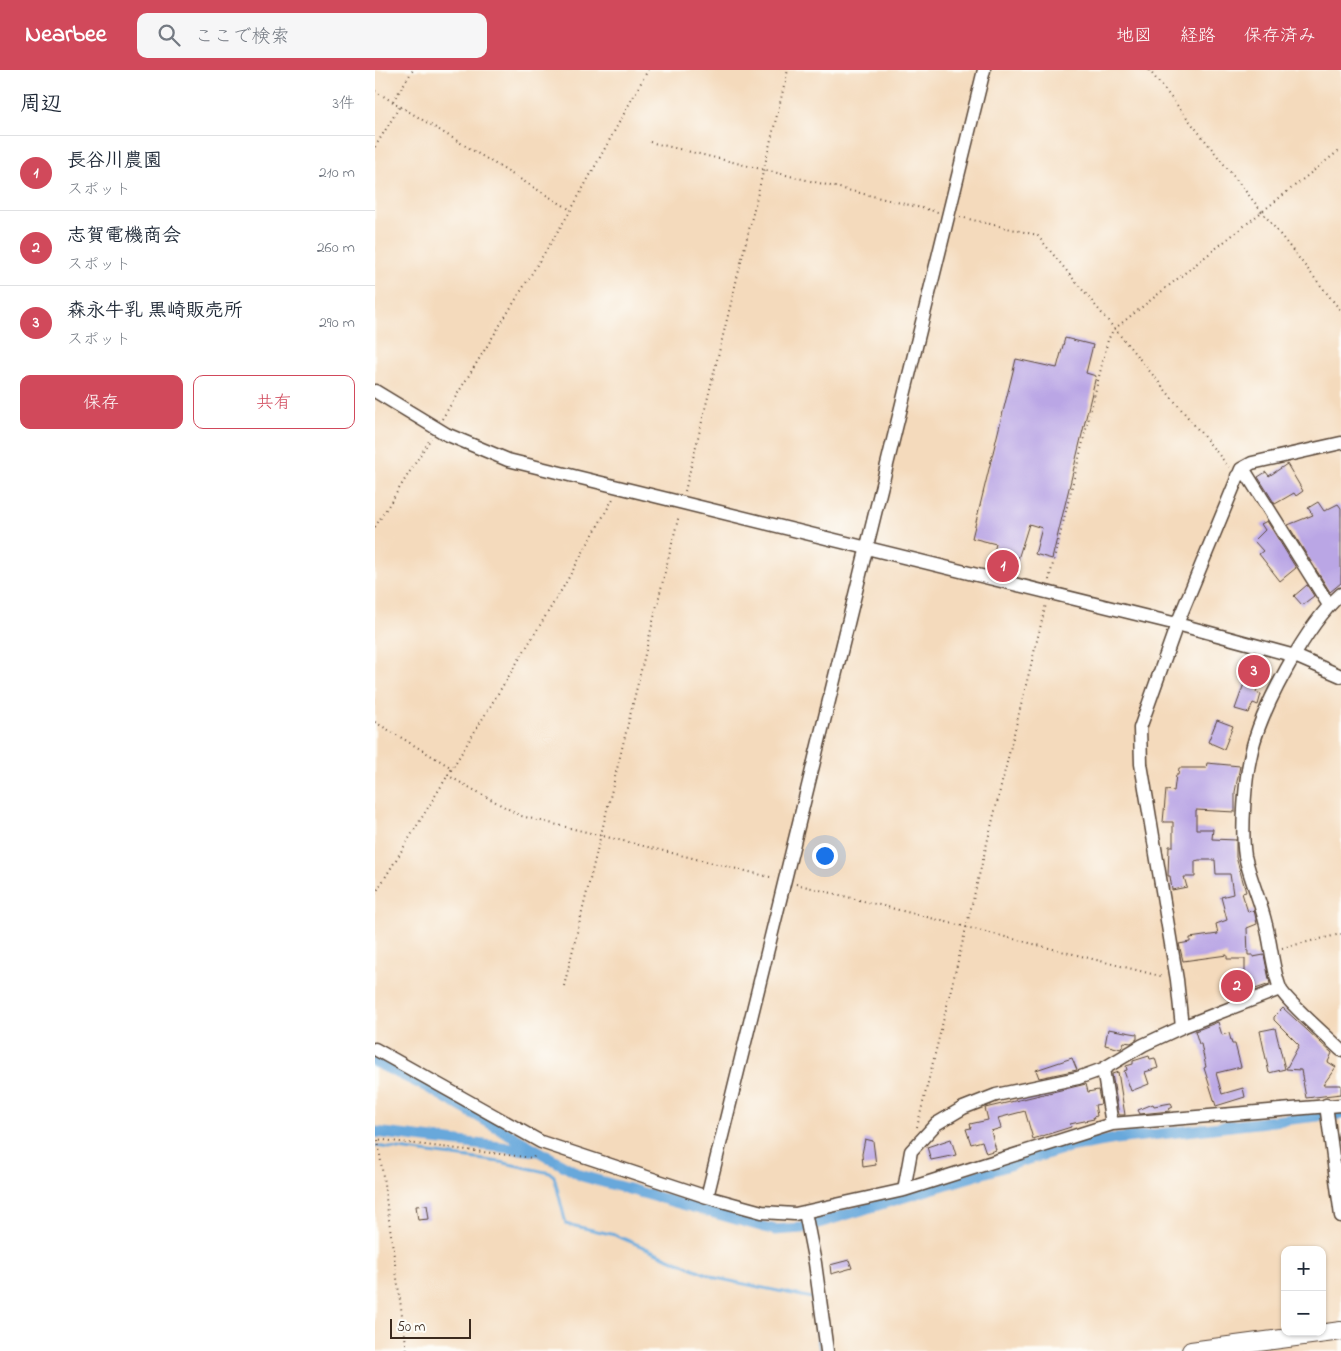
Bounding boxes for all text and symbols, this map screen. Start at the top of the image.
search box [137,13,487,58]
text: Nearbee [25,18,107,53]
icon: search [155,21,183,49]
text: ここで検索 [195,24,290,51]
text: 地図 [1116,24,1152,50]
text: 経路 [1180,24,1216,50]
text: 保存済み [1244,24,1316,50]
text: 周辺 [20,90,62,120]
text: 3件 [332,92,355,116]
text: 長谷川農園 [67,148,162,175]
text: 1 [33,161,39,185]
text: 210 m [319,161,355,185]
text: スポット [67,178,131,202]
text: 志賀電機商会 [67,223,181,250]
text: 2 [32,236,40,260]
text: 260 m [317,236,355,260]
text: スポット [67,253,131,277]
text: 森永牛乳 黒崎販売所 [67,298,243,325]
text: 3 [33,311,39,335]
text: 290 m [319,311,355,335]
text: スポット [67,328,131,352]
button: 保存 [20,375,183,429]
button: 共有 [193,375,355,429]
pin: 1 [987,547,1019,585]
pin: 3 [1238,652,1270,690]
your location [812,843,838,869]
pin: 2 [1221,967,1253,1005]
map controls [1281,1246,1326,1336]
button: + [1281,1246,1326,1291]
button: − [1281,1291,1326,1336]
scale bar [390,1316,471,1339]
text: 50 m [397,1317,425,1338]

